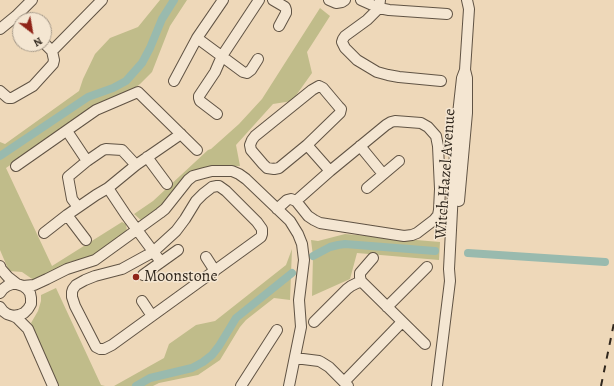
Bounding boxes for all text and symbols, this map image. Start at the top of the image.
north arrow [12,12,52,52]
text: N [31,33,45,50]
street label: Witch Hazel Avenue [432,108,460,240]
place label: Moonstone [144,267,218,287]
marker: Moonstone [131,272,141,282]

